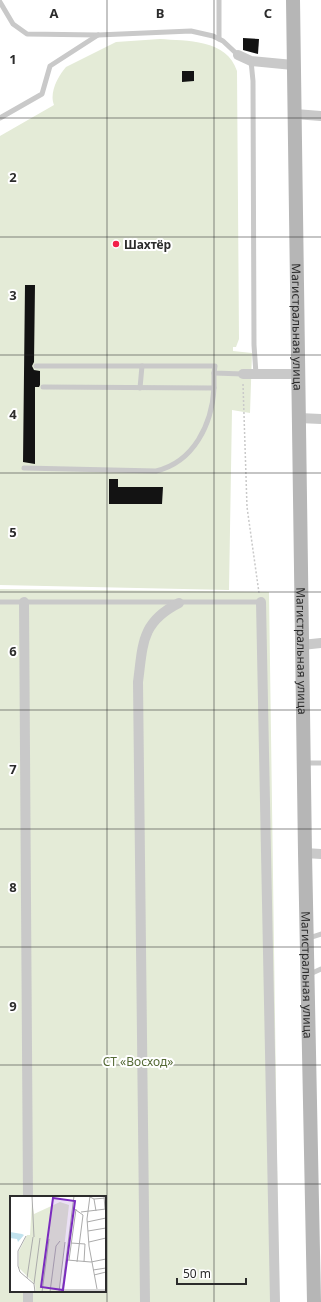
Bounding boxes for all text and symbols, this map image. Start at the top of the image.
text: A [50,4,59,22]
text: B [156,4,164,22]
text: C [264,4,272,22]
text: 1 [9,50,17,68]
text: 2 [9,168,17,186]
place label: Шахтёр [124,236,172,253]
marker: Шахтёр [111,239,121,249]
street label: Магистральная улица [288,263,307,391]
text: 3 [9,286,17,304]
text: 4 [9,405,17,423]
text: 5 [9,523,17,541]
street label: Магистральная улица [293,587,312,715]
text: 6 [9,642,17,660]
text: 7 [9,760,17,778]
text: 8 [9,878,17,896]
street label: Магистральная улица [298,911,317,1039]
text: 9 [9,997,17,1015]
park label: СТ «Восход» [103,1053,173,1070]
inset map [10,1196,106,1292]
scale bar [177,1260,246,1286]
text: 50 m [183,1265,211,1282]

